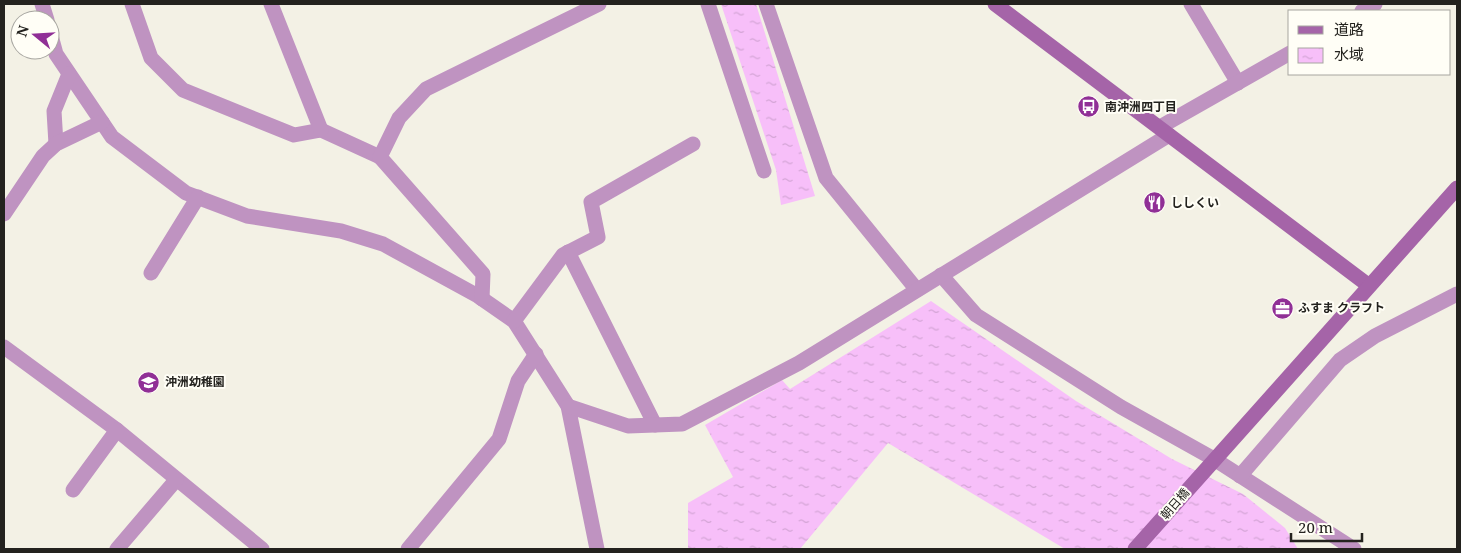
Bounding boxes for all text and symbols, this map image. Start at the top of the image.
north arrow [10,10,60,60]
legend [1288,10,1451,75]
text: 道路 [1334,19,1364,39]
text: N [11,23,33,39]
text: 水域 [1334,44,1364,64]
bus stop icon: 南沖洲四丁目 [1077,95,1101,119]
place label: 南沖洲四丁目 [1105,98,1177,115]
restaurant icon: ししくい [1143,191,1167,215]
place label: ししくい [1171,194,1219,211]
office icon: ふすま クラフト [1270,296,1294,320]
place label: ふすま クラフト [1298,299,1385,316]
school or university icon: 沖洲幼稚園 [137,370,161,394]
place label: 沖洲幼稚園 [165,373,225,390]
street label: 朝日橋 [1156,485,1193,523]
scale bar [1291,510,1362,542]
text: 20 m [1298,517,1333,537]

